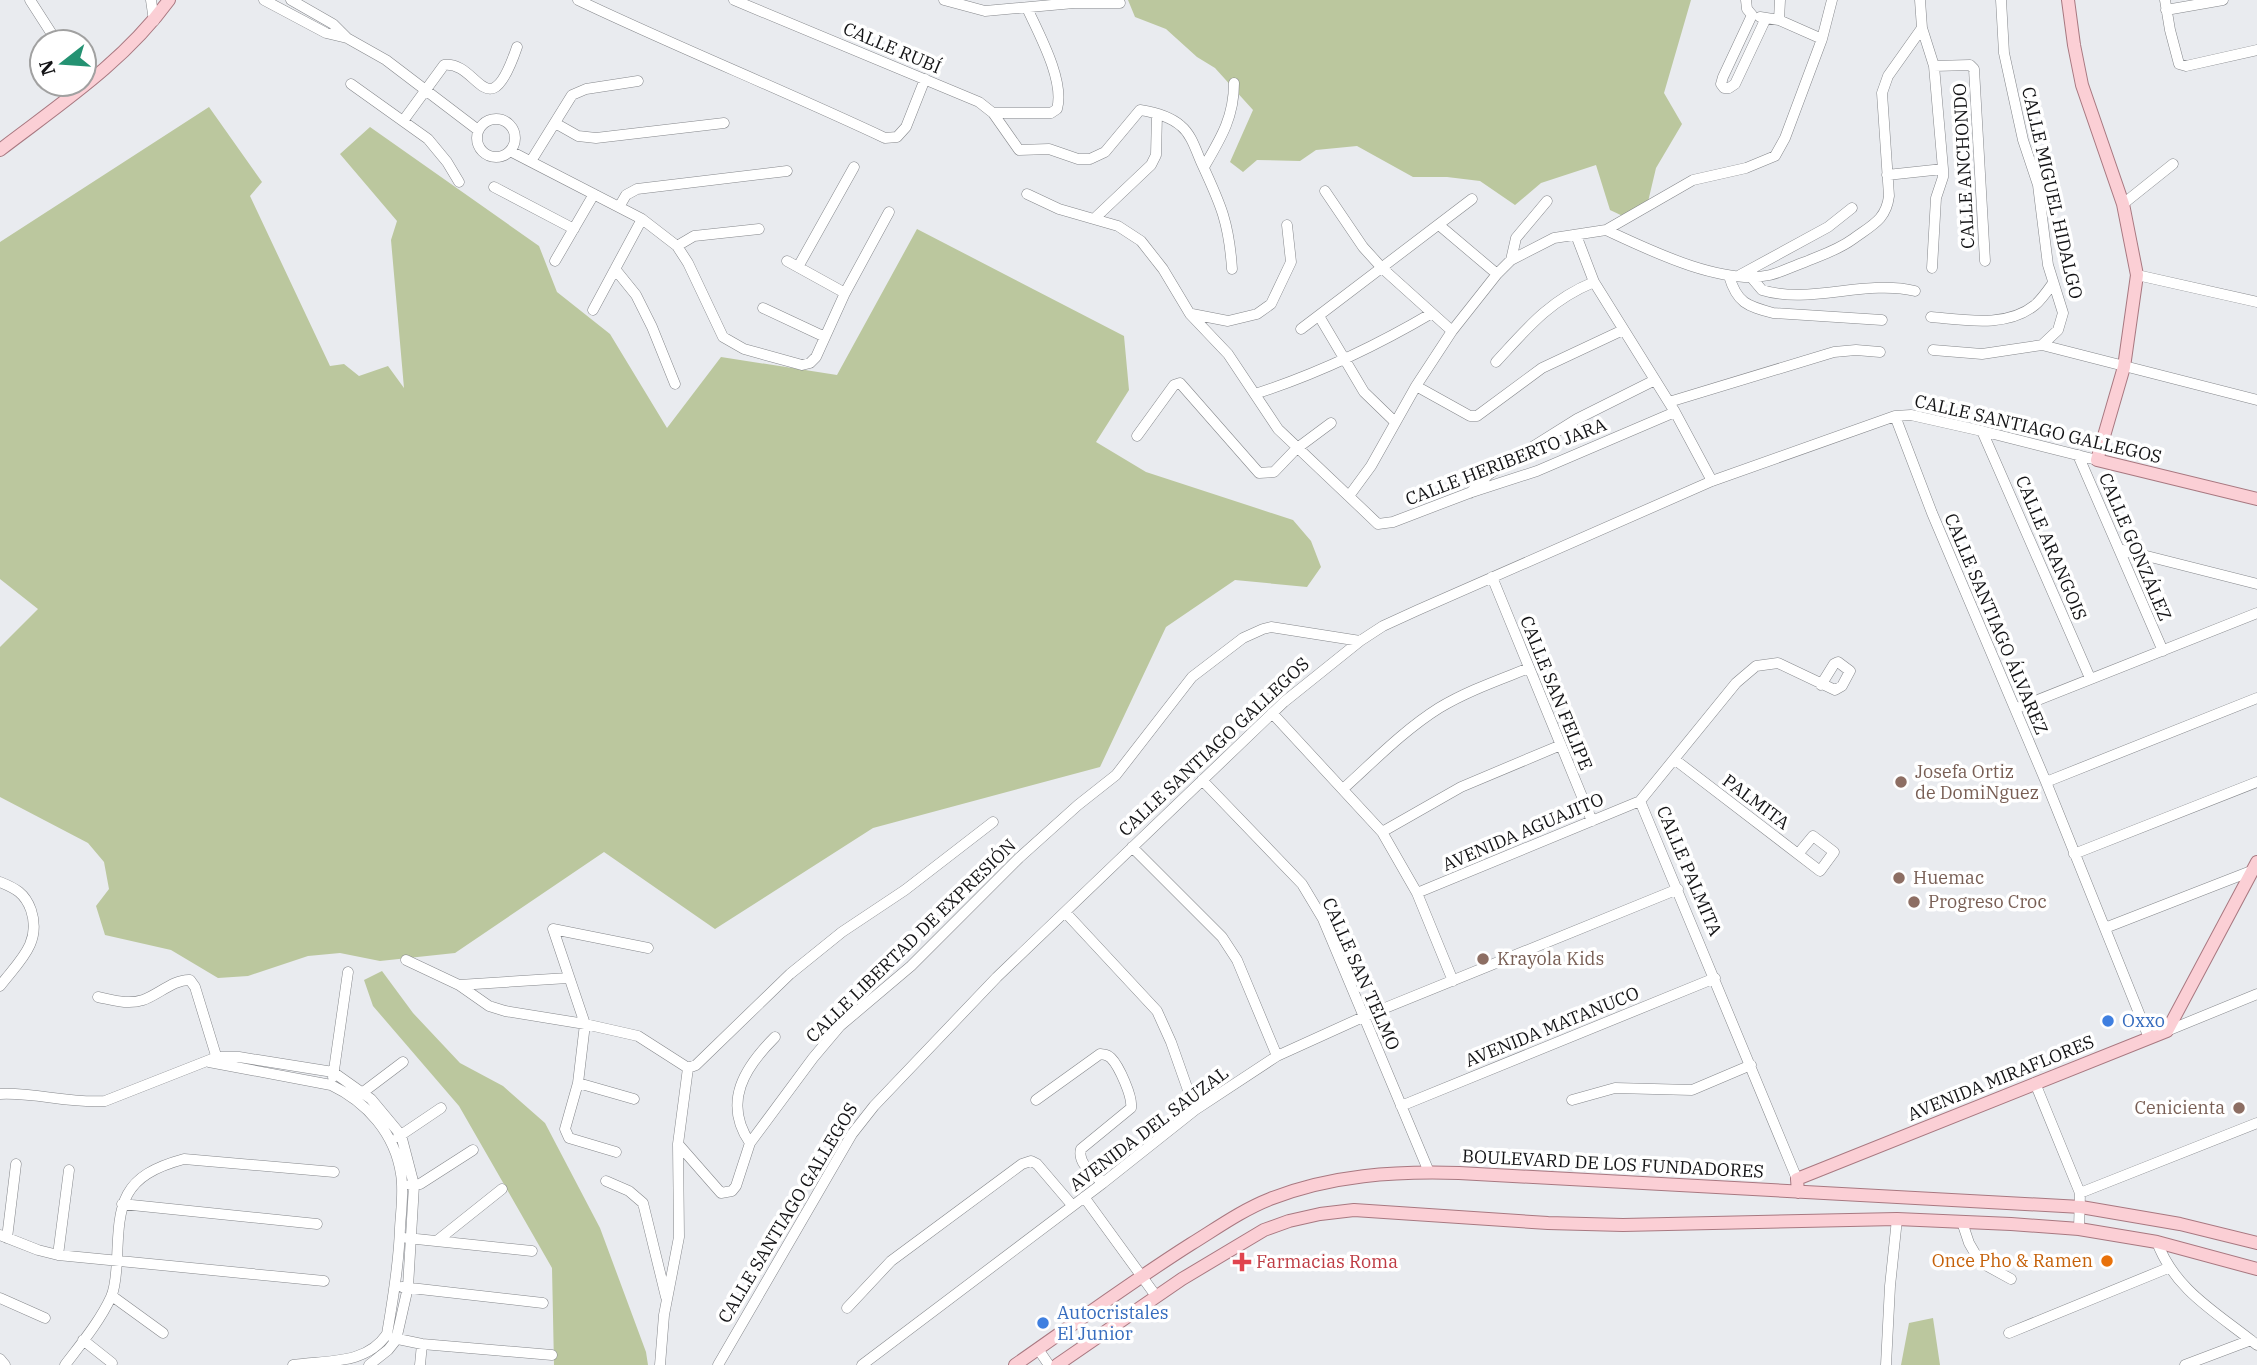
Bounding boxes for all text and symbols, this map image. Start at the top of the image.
street label: CALLE RUBÍ [840,17,945,78]
north arrow [28,28,98,98]
text: N [33,57,60,79]
street label: CALLE ANCHONDO [1948,83,1979,249]
street label: CALLE MIGUEL HIDALGO [2017,85,2088,301]
street label: CALLE SANTIAGO GALLEGOS [1912,389,2164,468]
street label: CALLE HERIBERTO JARA [1402,412,1610,511]
street label: CALLE GONZÁLEZ [2094,469,2177,624]
street label: CALLE ARANGOIS [2011,472,2092,624]
street label: CALLE SANTIAGO ÁLVAREZ [1939,510,2054,738]
street label: CALLE SAN FELIPE [1515,612,1598,773]
street label: CALLE SANTIAGO GALLEGOS [1113,652,1314,841]
place label: Josefa Ortiz de DomiNguez [1915,760,2039,804]
street label: PALMITA [1718,769,1795,835]
marker: Josefa Ortiz de DomiNguez [1893,774,1909,790]
street label: AVENIDA AGUAJITO [1439,787,1607,876]
street label: CALLE PALMITA [1652,802,1728,940]
street label: CALLE LIBERTAD DE EXPRESIÓN [801,834,1021,1047]
place label: Huemac [1913,866,1984,889]
marker: Huemac [1891,870,1907,886]
place label: Progreso Croc [1928,890,2047,913]
street label: CALLE SAN TELMO [1318,894,1405,1054]
marker: Progreso Croc [1906,894,1922,910]
place label: Krayola Kids [1497,947,1604,970]
marker: Krayola Kids [1475,951,1491,967]
street label: AVENIDA MATANUCO [1461,981,1642,1072]
place label: Oxxo [2122,1009,2165,1032]
marker: Oxxo [2100,1013,2116,1029]
street label: AVENIDA MIRAFLORES [1904,1030,2098,1126]
street label: AVENIDA DEL SAUZAL [1065,1061,1233,1196]
place label: Cenicienta [2134,1096,2225,1119]
street label: CALLE SANTIAGO GALLEGOS [713,1098,863,1327]
marker: Cenicienta [2231,1100,2247,1116]
street label: BOULEVARD DE LOS FUNDADORES [1462,1144,1765,1183]
place label: Once Pho & Ramen [1932,1249,2093,1272]
place label: Farmacias Roma [1256,1250,1398,1273]
marker: Once Pho & Ramen [2099,1253,2115,1269]
marker: Farmacias Roma [1234,1254,1250,1270]
place label: Autocristales El Junior [1057,1301,1168,1345]
marker: Autocristales El Junior [1035,1315,1051,1331]

